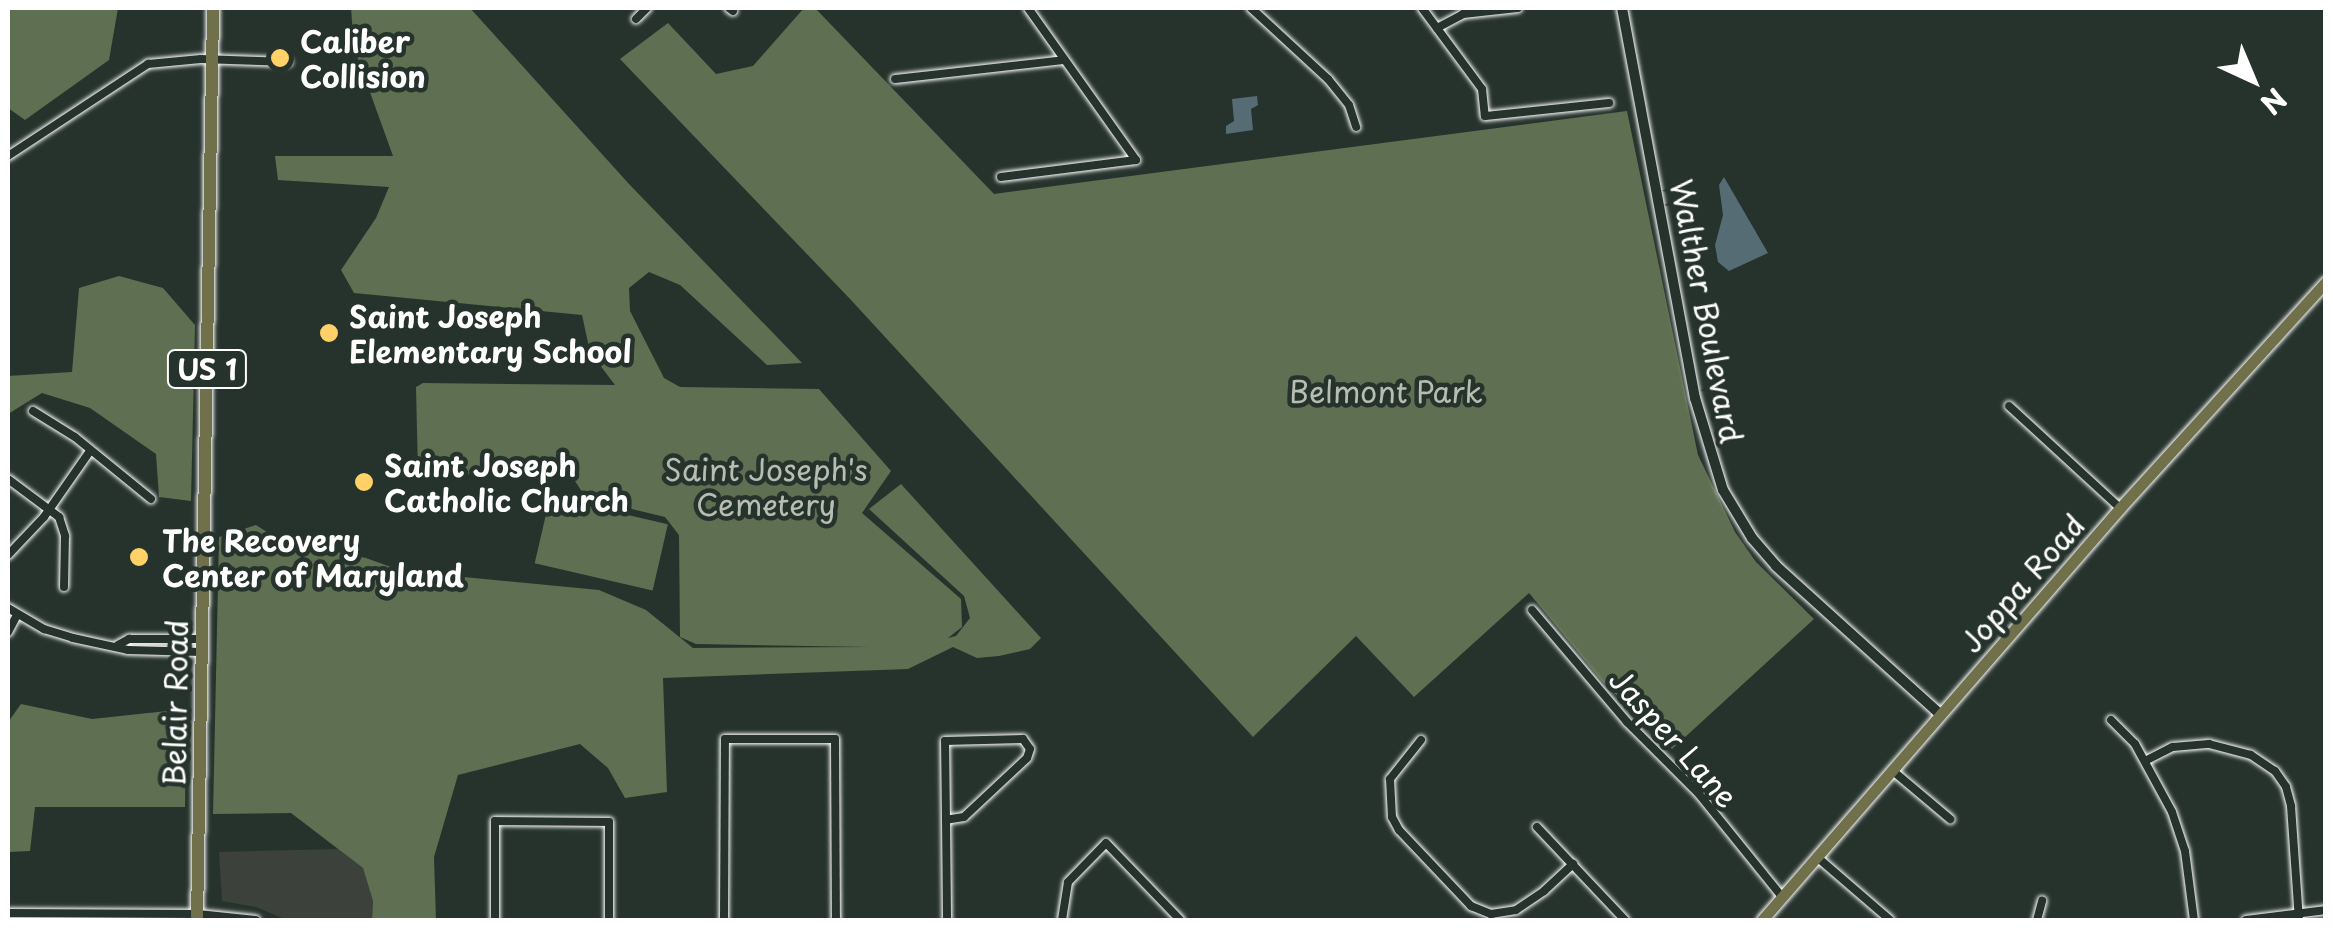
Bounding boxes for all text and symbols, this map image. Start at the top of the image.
place label: Caliber Collision [300,23,426,94]
north arrow [2203,30,2303,130]
marker: Caliber Collision [269,47,291,69]
text: N [2251,79,2297,125]
street label: Walther Boulevard [1664,176,1750,446]
place label: Saint Joseph Elementary School [349,298,632,368]
marker: Saint Joseph Elementary School [318,322,340,344]
road number: US 1 [164,346,250,392]
park label: Belmont Park [1288,373,1484,409]
place label: Saint Joseph Catholic Church [384,447,631,518]
park label: Saint Joseph's Cemetery [664,451,868,522]
marker: Saint Joseph Catholic Church [353,471,375,493]
street label: Joppa Road [1953,507,2091,659]
place label: The Recovery Center of Maryland [162,522,463,592]
marker: The Recovery Center of Maryland [126,544,152,570]
street label: Belair Road [156,619,194,787]
street label: Jasper Lane [1602,661,1746,815]

